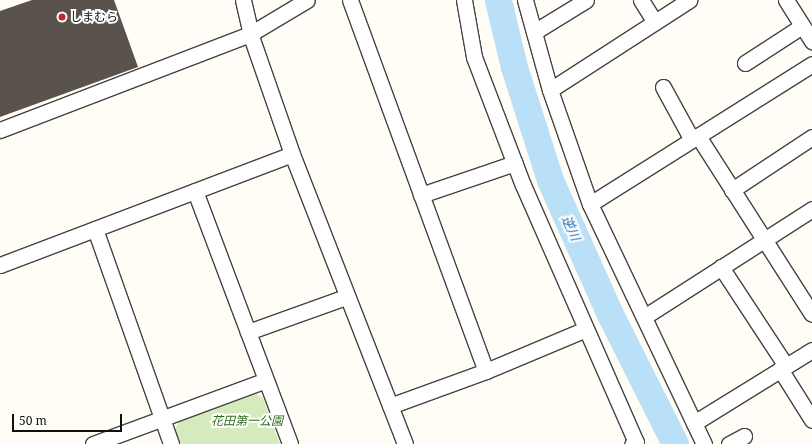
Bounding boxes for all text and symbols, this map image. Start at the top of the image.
place label: しまむら [70,10,118,24]
marker: しまむら [57,12,67,22]
water label: 逆川 [559,213,583,243]
scale bar [14,406,124,432]
text: 50 m [19,412,47,429]
park label: 花田第一公園 [211,414,283,428]

